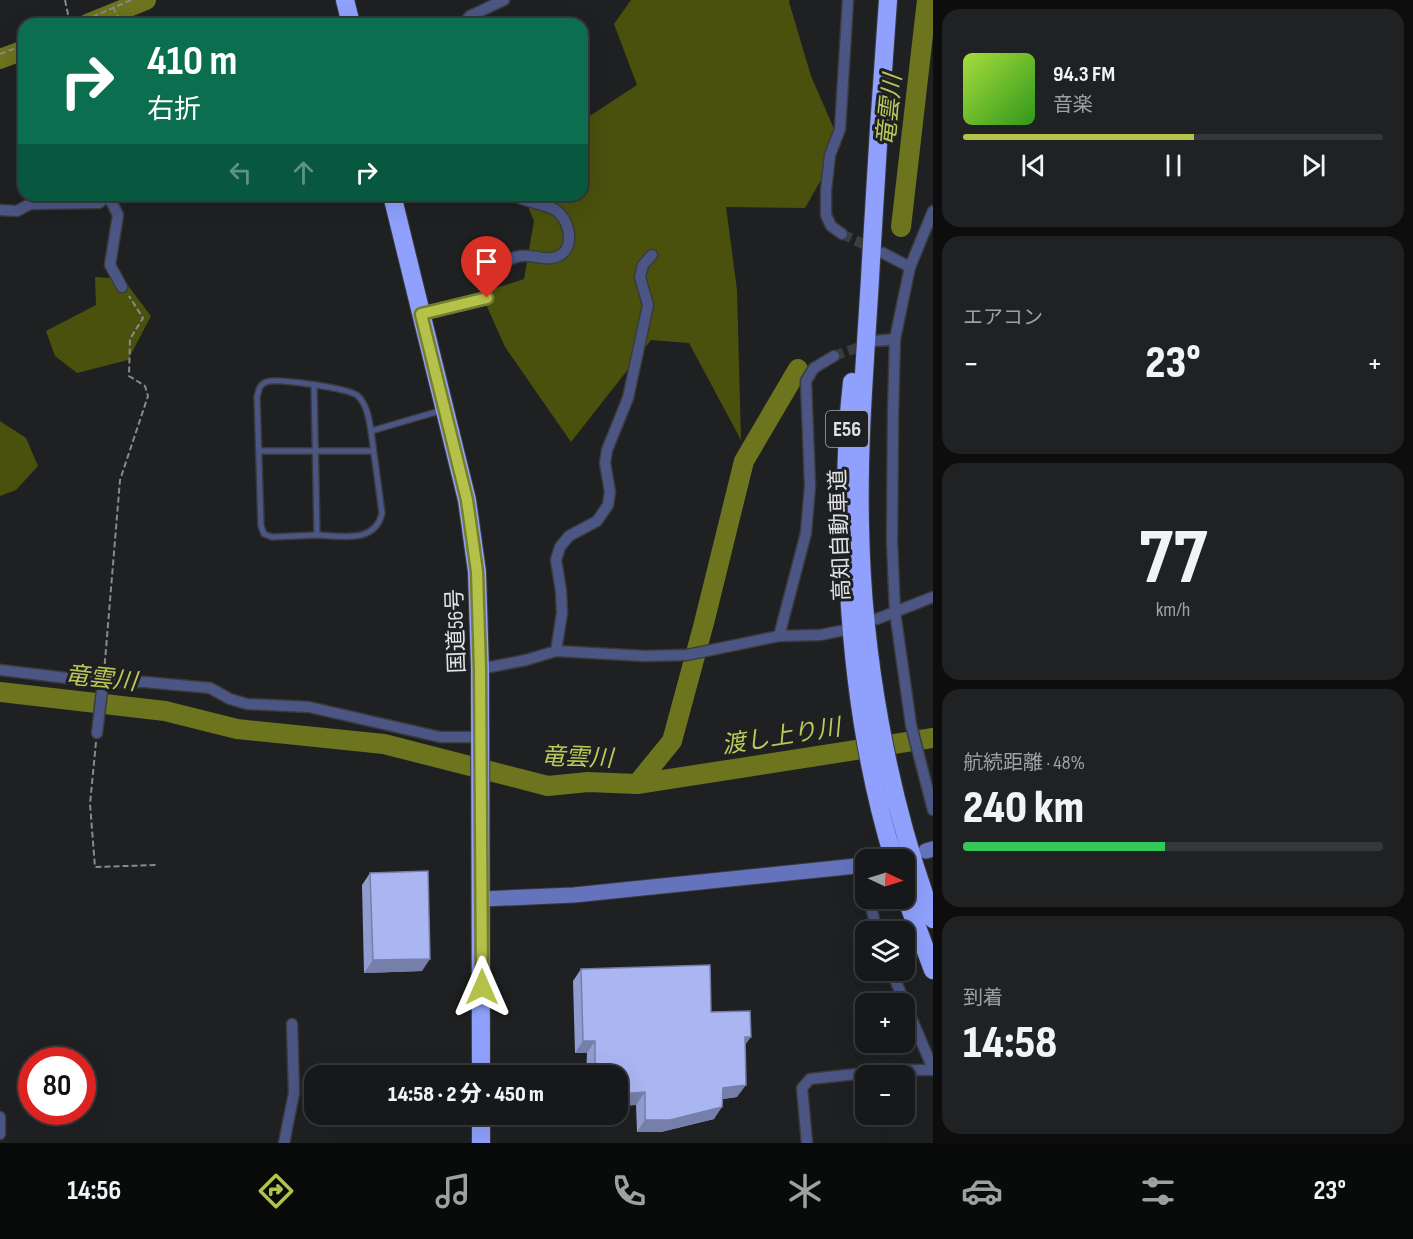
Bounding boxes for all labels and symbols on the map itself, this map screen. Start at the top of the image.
water label: 竜雲川 [871,70,908,147]
pin [461,236,512,298]
road number: E56 [826,411,868,447]
street label: 高知自動車道 [825,469,856,601]
street label: 国道56号 [442,588,471,674]
water label: 竜雲川 [64,660,141,697]
water label: 渡し上り川 [720,712,846,760]
water label: 竜雲川 [540,742,616,773]
north arrow [855,849,915,909]
position arrow [450,955,514,1019]
speed limit sign: 80 [18,1047,96,1125]

